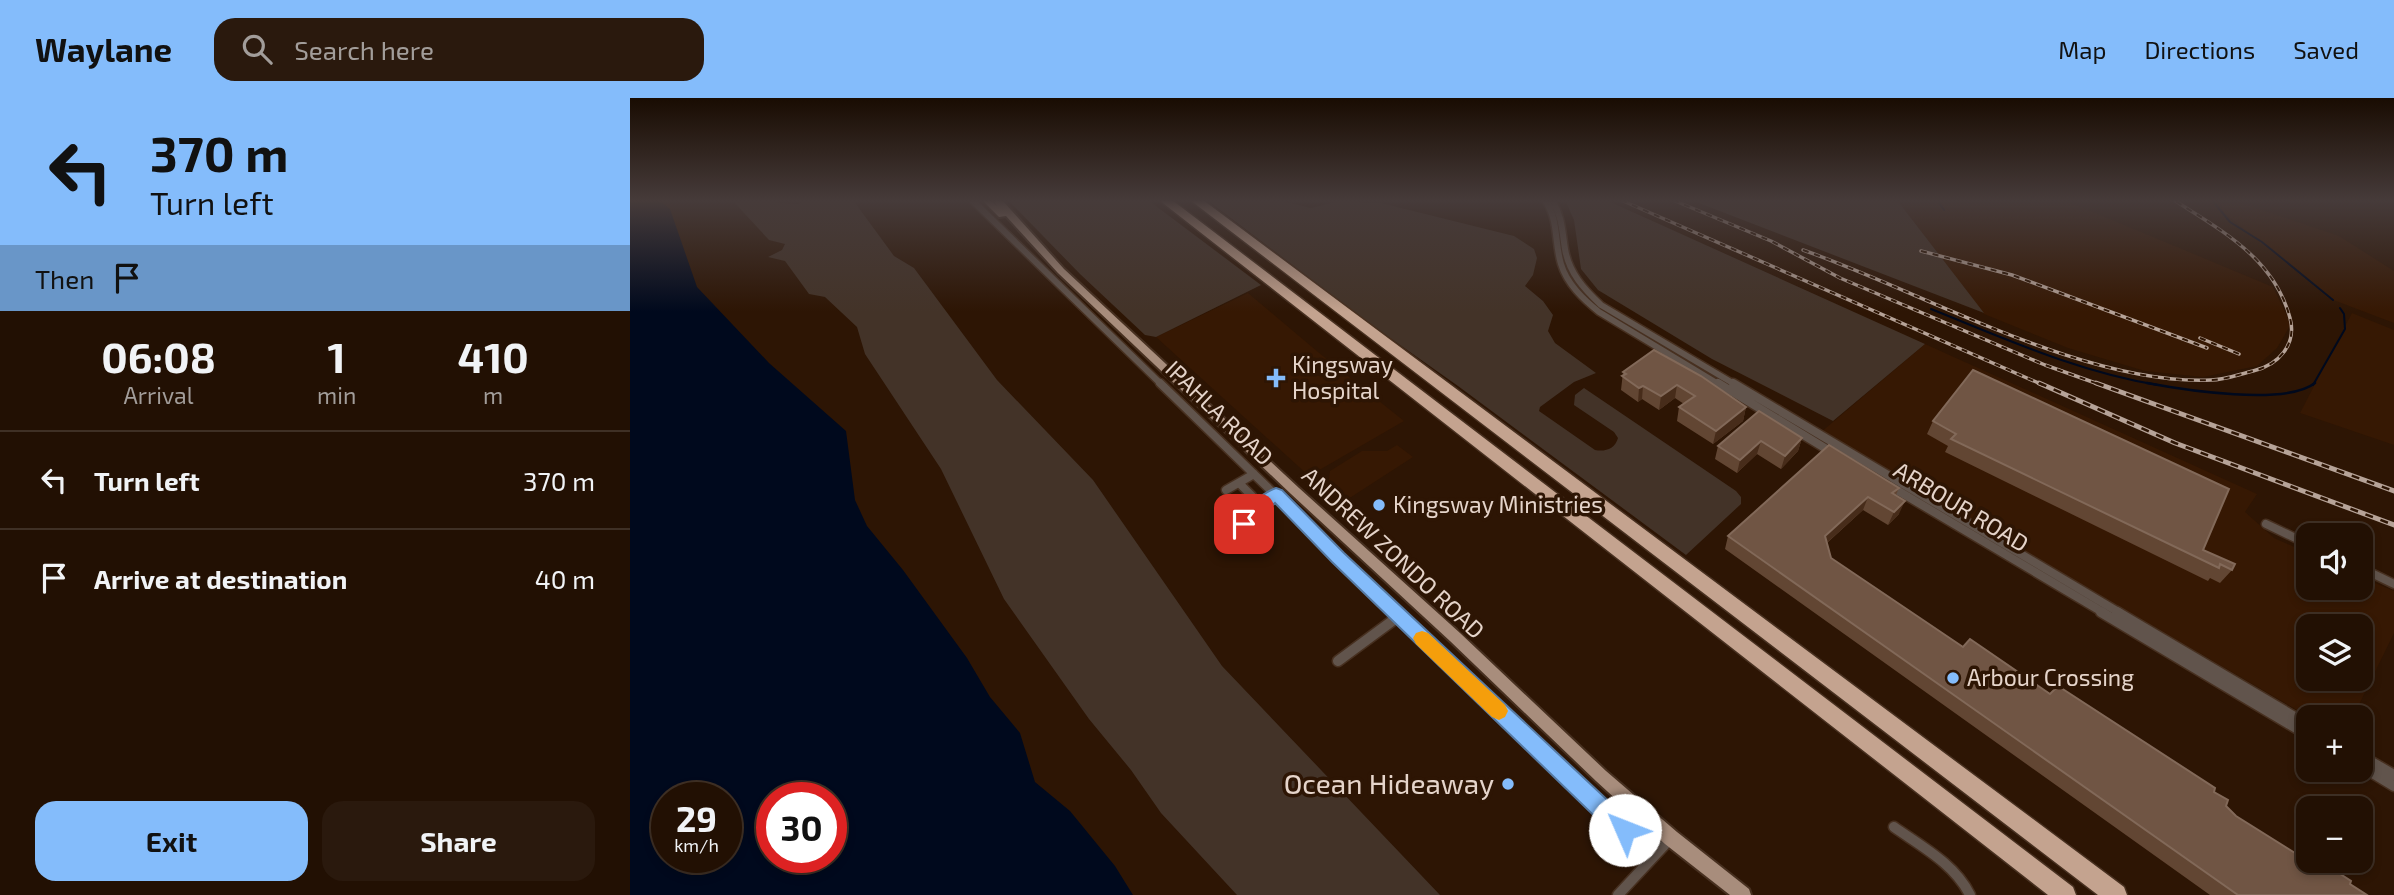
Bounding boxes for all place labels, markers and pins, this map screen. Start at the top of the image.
place label: Kingsway Hospital [1292,350,1393,404]
marker: Kingsway Hospital [1266,368,1286,388]
place label: Kingsway Ministries [1393,490,1603,518]
pin [1214,494,1274,554]
marker: Kingsway Ministries [1371,497,1387,513]
place label: Arbour Crossing [1967,663,2134,691]
marker: Arbour Crossing [1945,670,1961,686]
place label: Ocean Hideaway [1284,766,1494,800]
marker: Ocean Hideaway [1500,776,1516,792]

